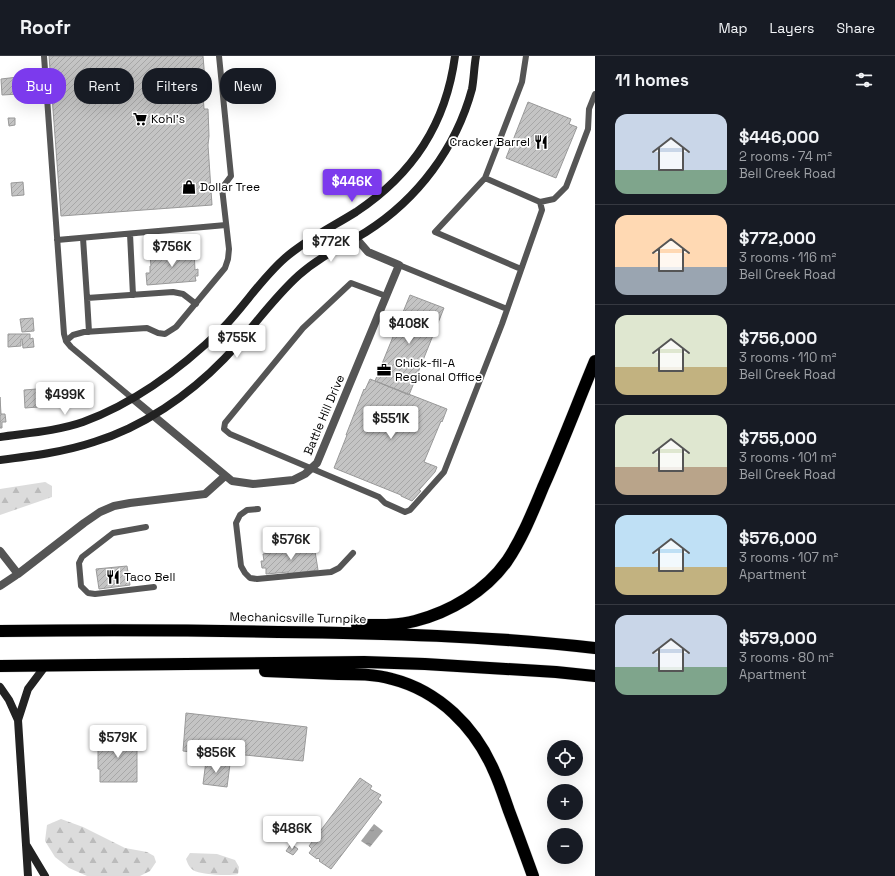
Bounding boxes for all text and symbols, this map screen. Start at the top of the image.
text: Roofr [20,15,71,40]
text: Map [718,19,748,37]
text: Layers [770,19,814,37]
text: Share [836,19,875,37]
chip: Buy [12,68,66,104]
chip: Rent [74,68,134,104]
chip: Filters [142,68,212,104]
chip: New [220,68,276,104]
text: 11 homes [615,69,689,91]
icon: filters [853,69,875,91]
supermarket icon: Kohl's [132,111,148,127]
place label: Kohl's [151,111,185,127]
text: $446,000 [739,126,819,148]
icon: home [647,130,695,178]
place label: Cracker Barrel [450,134,530,150]
restaurant icon: Cracker Barrel [533,134,549,150]
text: 2 rooms · 74 m² [739,148,832,165]
text: Bell Creek Road [739,165,836,182]
pin: $446K [324,169,380,203]
text: $446K [332,173,372,190]
shop icon: Dollar Tree [181,179,197,195]
place label: Dollar Tree [200,179,260,195]
text: $772,000 [739,227,816,249]
pin: $772K [303,229,359,263]
icon: home [647,231,695,279]
text: $772K [312,233,350,250]
pin: $756K [144,234,200,268]
text: $756K [152,238,192,255]
text: 3 rooms · 116 m² [739,249,836,266]
text: Bell Creek Road [739,266,836,283]
pin: $408K [381,311,437,345]
text: $408K [389,315,429,332]
pin: $755K [209,325,265,359]
text: $756,000 [739,327,817,349]
text: $755K [218,329,256,346]
icon: home [647,331,695,379]
text: 3 rooms · 110 m² [739,349,837,366]
place label: Chick-fil-A Regional Office [395,355,482,385]
office icon: Chick-fil-A Regional Office [376,362,392,378]
text: Bell Creek Road [739,366,836,383]
street label: Battle Hill Drive [300,372,348,458]
pin: $499K [37,382,93,416]
text: $499K [45,386,85,403]
pin: $551K [363,406,419,440]
text: $551K [372,410,410,427]
text: $755,000 [739,427,817,449]
icon: home [647,431,695,479]
text: 3 rooms · 101 m² [739,449,837,466]
text: Bell Creek Road [739,466,836,483]
pin: $576K [263,527,319,561]
text: $576,000 [739,527,817,549]
text: $576K [272,531,310,548]
icon: home [647,531,695,579]
text: 3 rooms · 107 m² [739,549,838,566]
text: Apartment [739,566,807,583]
restaurant icon: Taco Bell [105,569,121,585]
place label: Taco Bell [124,569,175,585]
street label: Mechanicsville Turnpike [229,609,367,627]
text: $579,000 [739,627,817,649]
icon: home [647,631,695,679]
text: 3 rooms · 80 m² [739,649,834,666]
text: Apartment [739,666,807,683]
pin: $579K [90,725,146,759]
text: $579K [99,729,137,746]
pin: $856K [188,740,244,774]
map controls [547,740,583,864]
button: locate [547,740,583,776]
text: $856K [196,744,236,761]
button: + [547,784,583,820]
pin: $486K [264,816,320,850]
text: $486K [272,820,312,837]
button: − [547,828,583,864]

